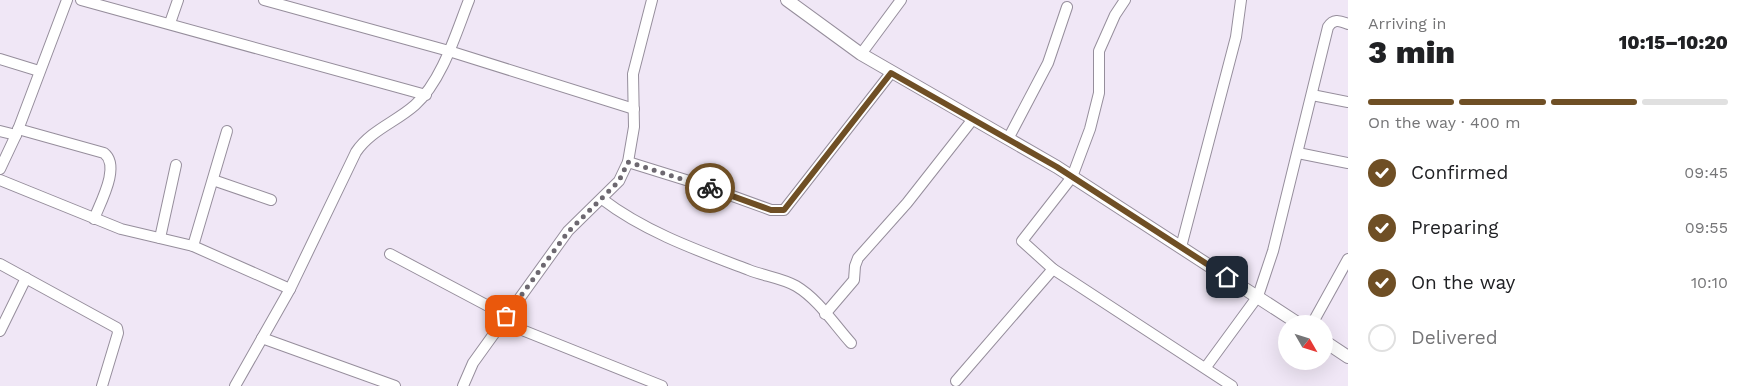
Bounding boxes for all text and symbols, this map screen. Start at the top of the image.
text: Arriving in [1368,14,1446,33]
text: 10:15–10:20 [1619,31,1728,54]
text: 3 min [1368,33,1455,71]
text: On the way · 400 m [1368,113,1520,132]
icon: check [1368,159,1396,187]
text: Confirmed [1411,161,1508,184]
courier [685,163,735,213]
text: 09:45 [1684,163,1728,182]
icon: bike [696,174,724,202]
icon: check [1368,214,1396,242]
text: Preparing [1411,216,1498,239]
text: 09:55 [1685,218,1728,237]
pin [1206,256,1248,298]
icon: home [1213,263,1241,291]
icon: check [1368,269,1396,297]
text: On the way [1411,271,1515,294]
text: 10:10 [1691,273,1728,292]
pin [485,295,527,337]
icon: bag [492,302,520,330]
north arrow [1278,315,1332,370]
map controls [1278,315,1333,370]
text: Delivered [1411,326,1498,349]

